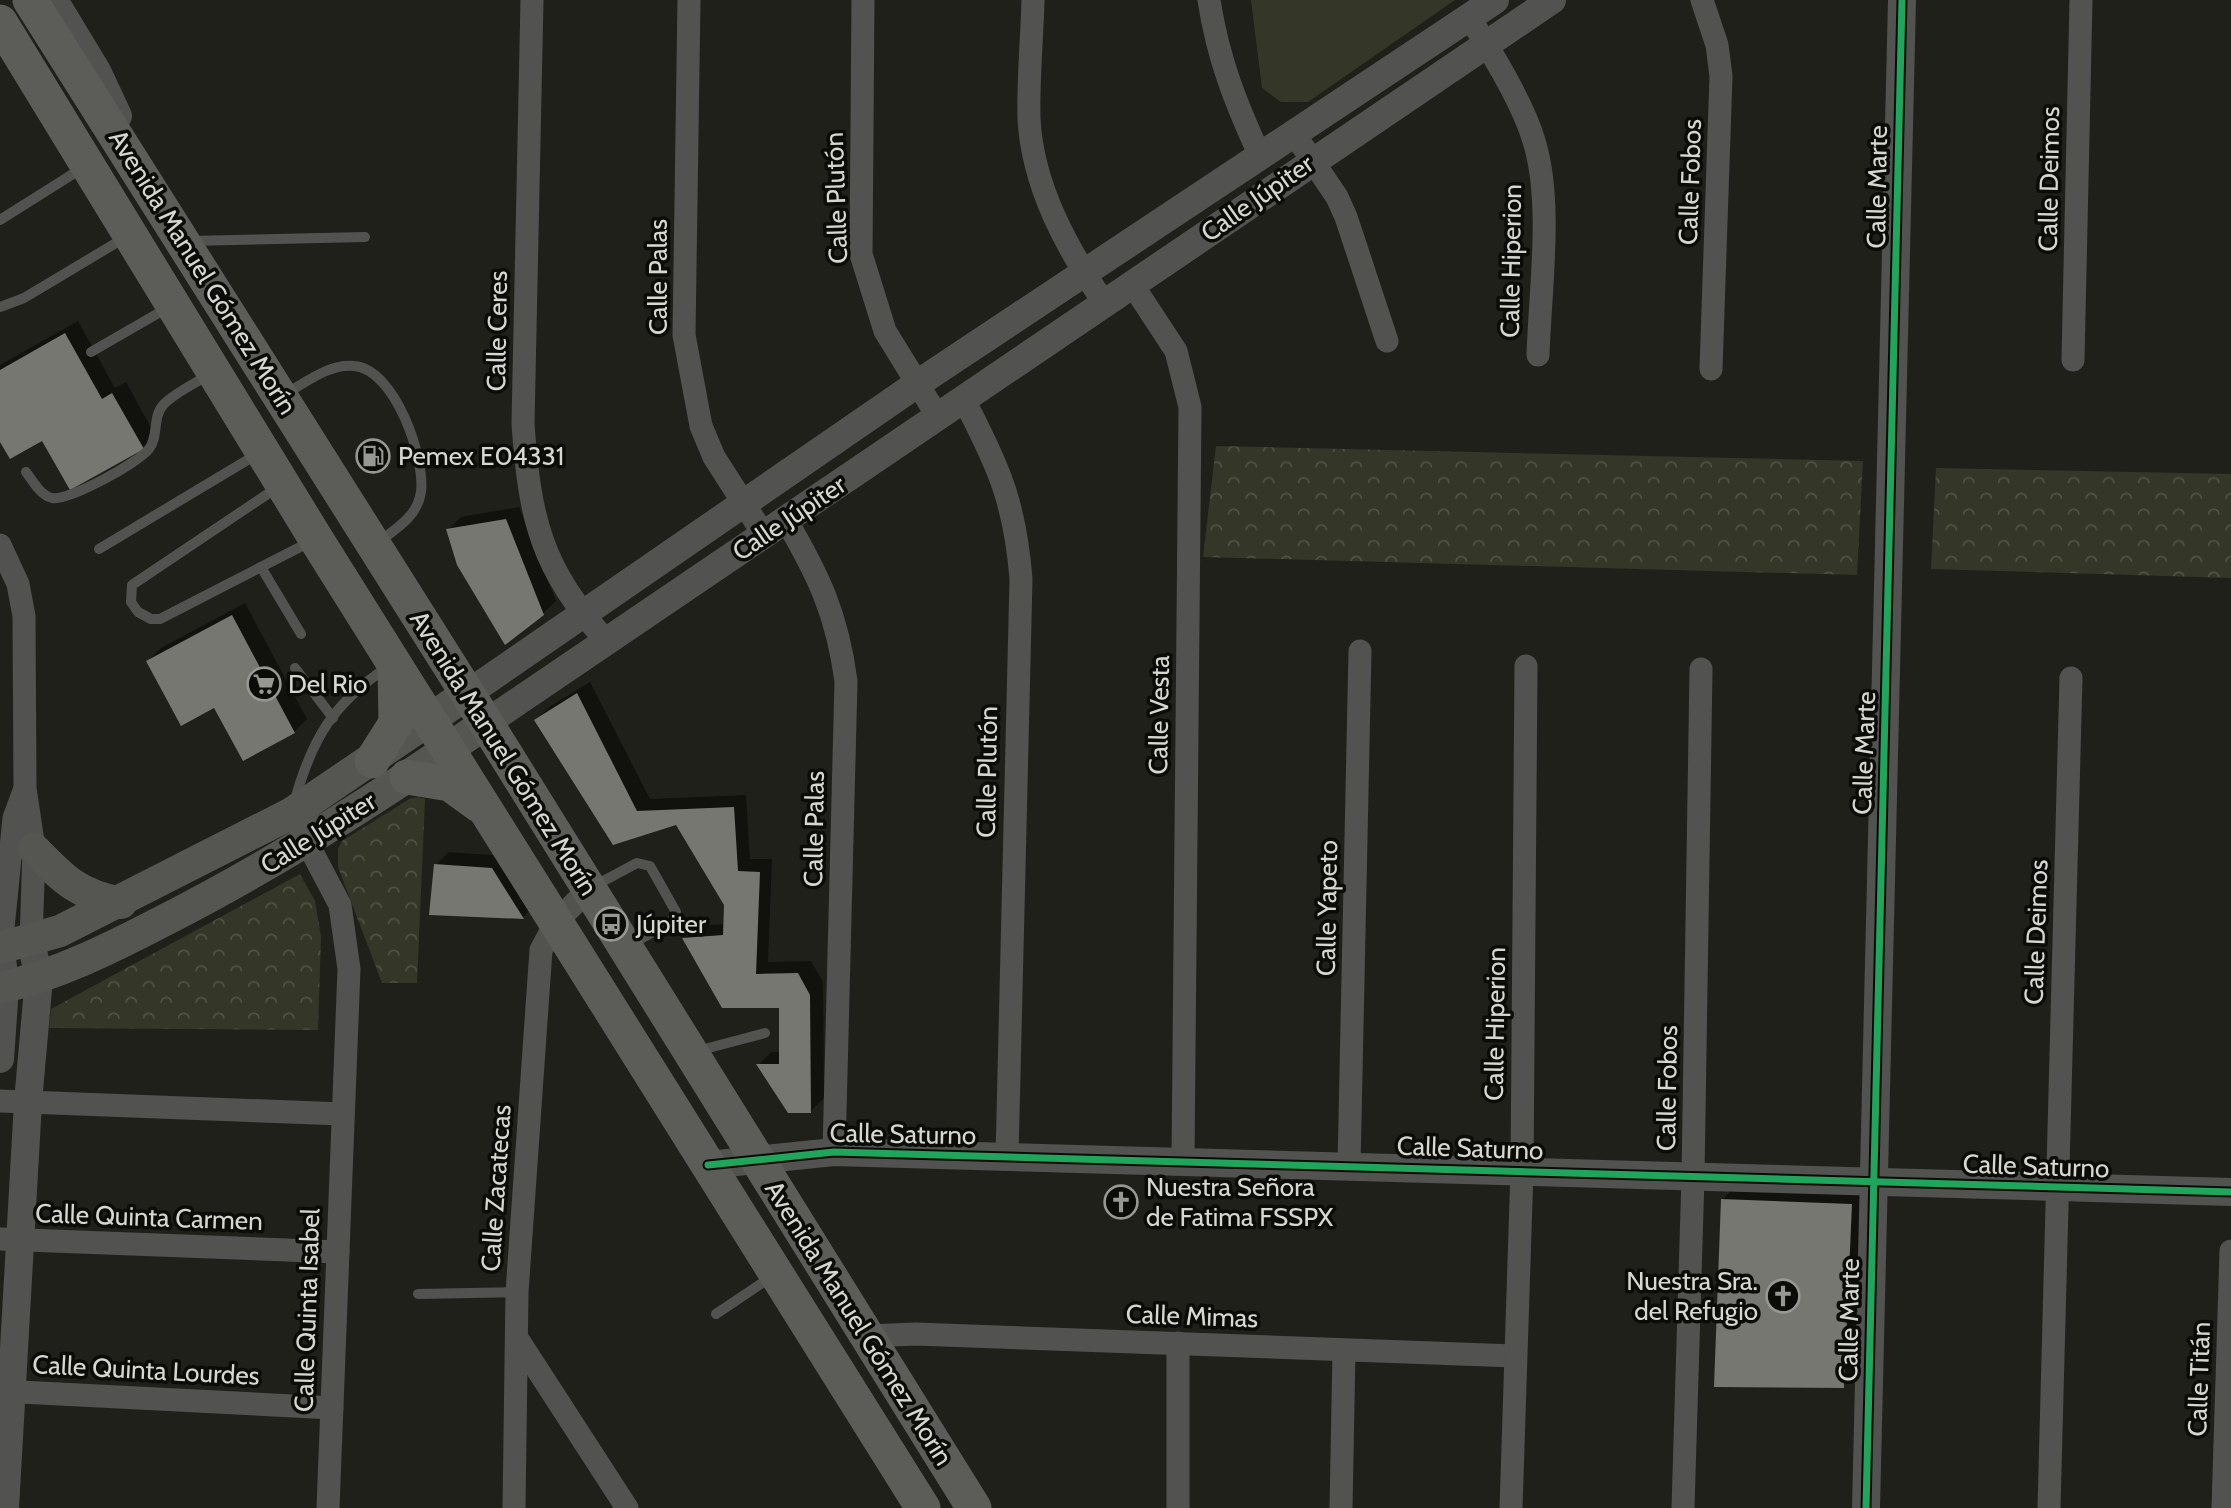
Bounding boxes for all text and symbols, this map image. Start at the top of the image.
street label: Calle Deimos [2032,106,2066,252]
street label: Calle Fobos [1672,118,1708,246]
street label: Avenida Manuel Gómez Morín [102,124,304,420]
street label: Calle Marte [1860,125,1894,249]
street label: Calle Plutón [818,132,854,264]
street label: Calle Júpiter [1195,147,1320,248]
street label: Calle Hiperion [1494,184,1528,338]
street label: Calle Palas [642,219,674,335]
street label: Calle Ceres [480,270,514,392]
fuel station icon: Pemex E04331 [354,437,392,475]
place label: Pemex E04331 [398,440,564,472]
street label: Calle Júpiter [726,468,852,568]
street label: Avenida Manuel Gómez Morín [403,605,605,901]
street label: Calle Vesta [1142,655,1176,775]
supermarket icon: Del Rio [245,665,283,703]
place label: Del Rio [288,668,367,700]
street label: Calle Marte [1846,691,1882,815]
street label: Calle Plutón [970,706,1004,838]
street label: Calle Palas [797,770,831,887]
street label: Calle Júpiter [254,785,382,881]
street label: Calle Yapeto [1310,840,1344,976]
street label: Calle Deimos [2017,859,2055,1005]
bus stop icon: Júpiter [592,905,630,943]
place label: Júpiter [635,908,707,940]
street label: Calle Hiperion [1478,947,1512,1101]
street label: Calle Fobos [1650,1024,1684,1151]
street label: Calle Zacatecas [474,1103,518,1273]
street label: Calle Saturno [829,1117,977,1151]
street label: Calle Saturno [1396,1129,1544,1167]
street label: Calle Saturno [1962,1147,2110,1185]
place label: Nuestra Señora de Fatima FSSPX [1146,1171,1334,1233]
street label: Avenida Manuel Gómez Morín [758,1175,960,1471]
church icon: Nuestra Señora de Fatima FSSPX [1102,1183,1140,1221]
street label: Calle Quinta Carmen [35,1197,263,1237]
street label: Calle Quinta Isabel [287,1208,327,1412]
street label: Calle Marte [1832,1258,1866,1382]
place label: Nuestra Sra. del Refugio [1626,1265,1758,1327]
church icon: Nuestra Sra. del Refugio [1764,1277,1802,1315]
street label: Calle Mimas [1125,1298,1259,1334]
street label: Calle Titán [2181,1321,2217,1437]
street label: Calle Quinta Lourdes [32,1348,261,1392]

